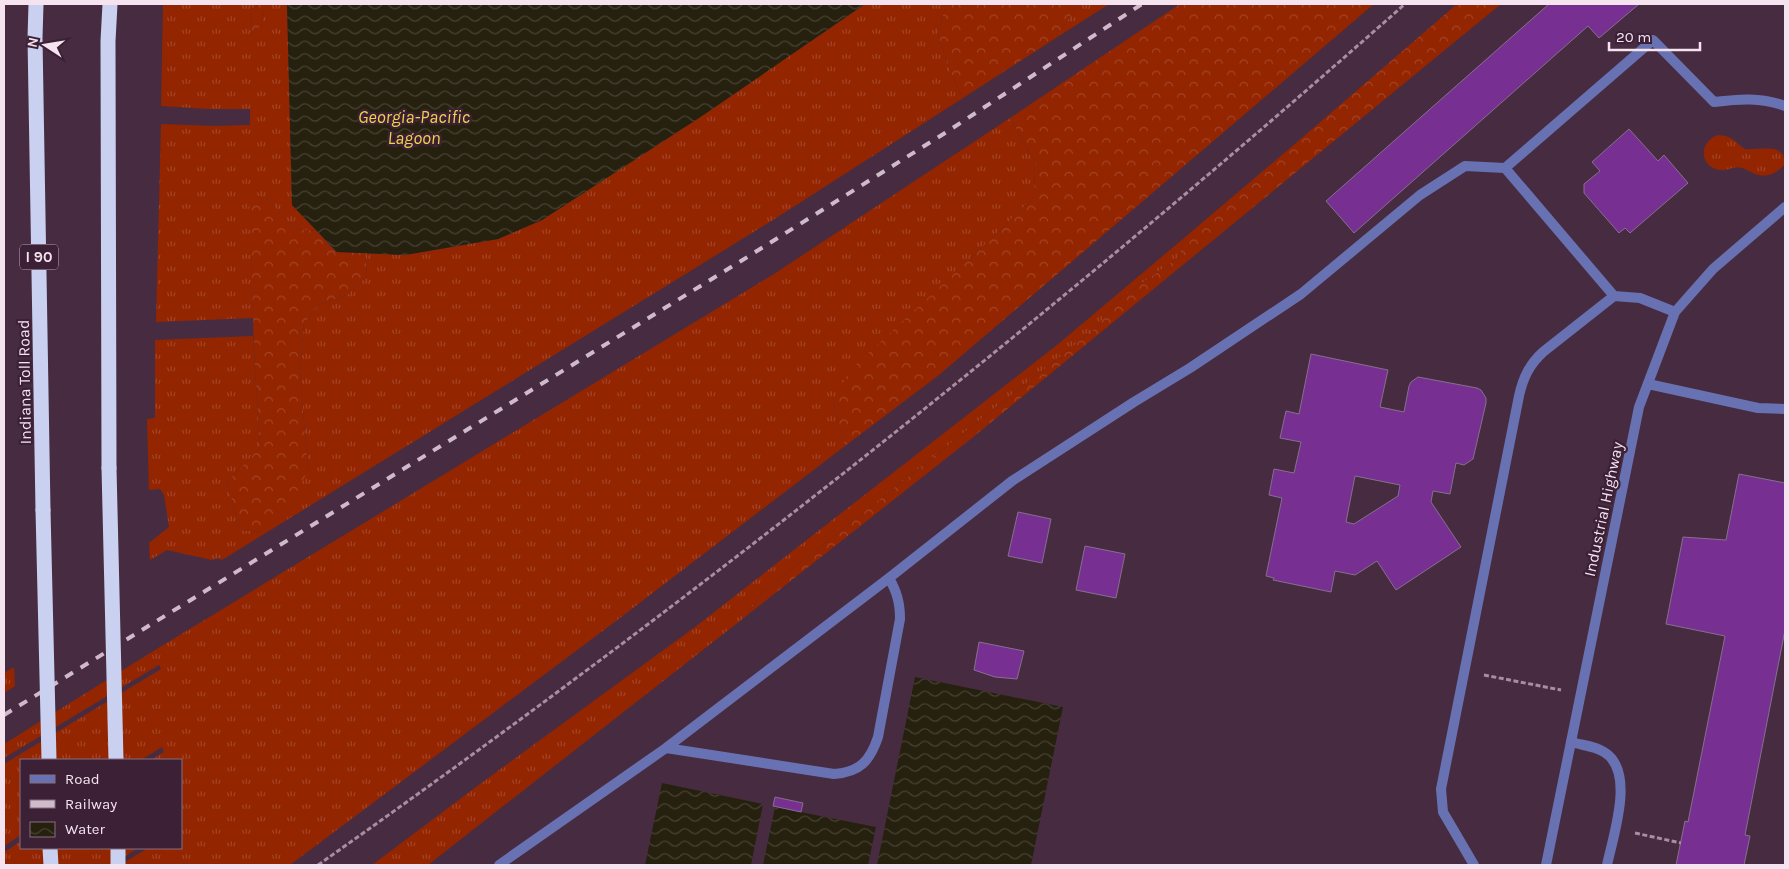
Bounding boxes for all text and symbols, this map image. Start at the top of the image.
north arrow [20,20,70,70]
scale bar [1609,20,1700,52]
text: 20 m [1616,28,1651,46]
text: N [23,36,42,49]
water label: Georgia-Pacific Lagoon [358,106,471,149]
road number: I 90 [20,244,58,270]
street label: Indiana Toll Road [14,320,35,444]
street label: Industrial Highway [1580,439,1627,578]
legend [20,759,182,849]
text: Road [65,770,100,788]
text: Railway [65,795,117,813]
text: Water [65,820,106,838]

